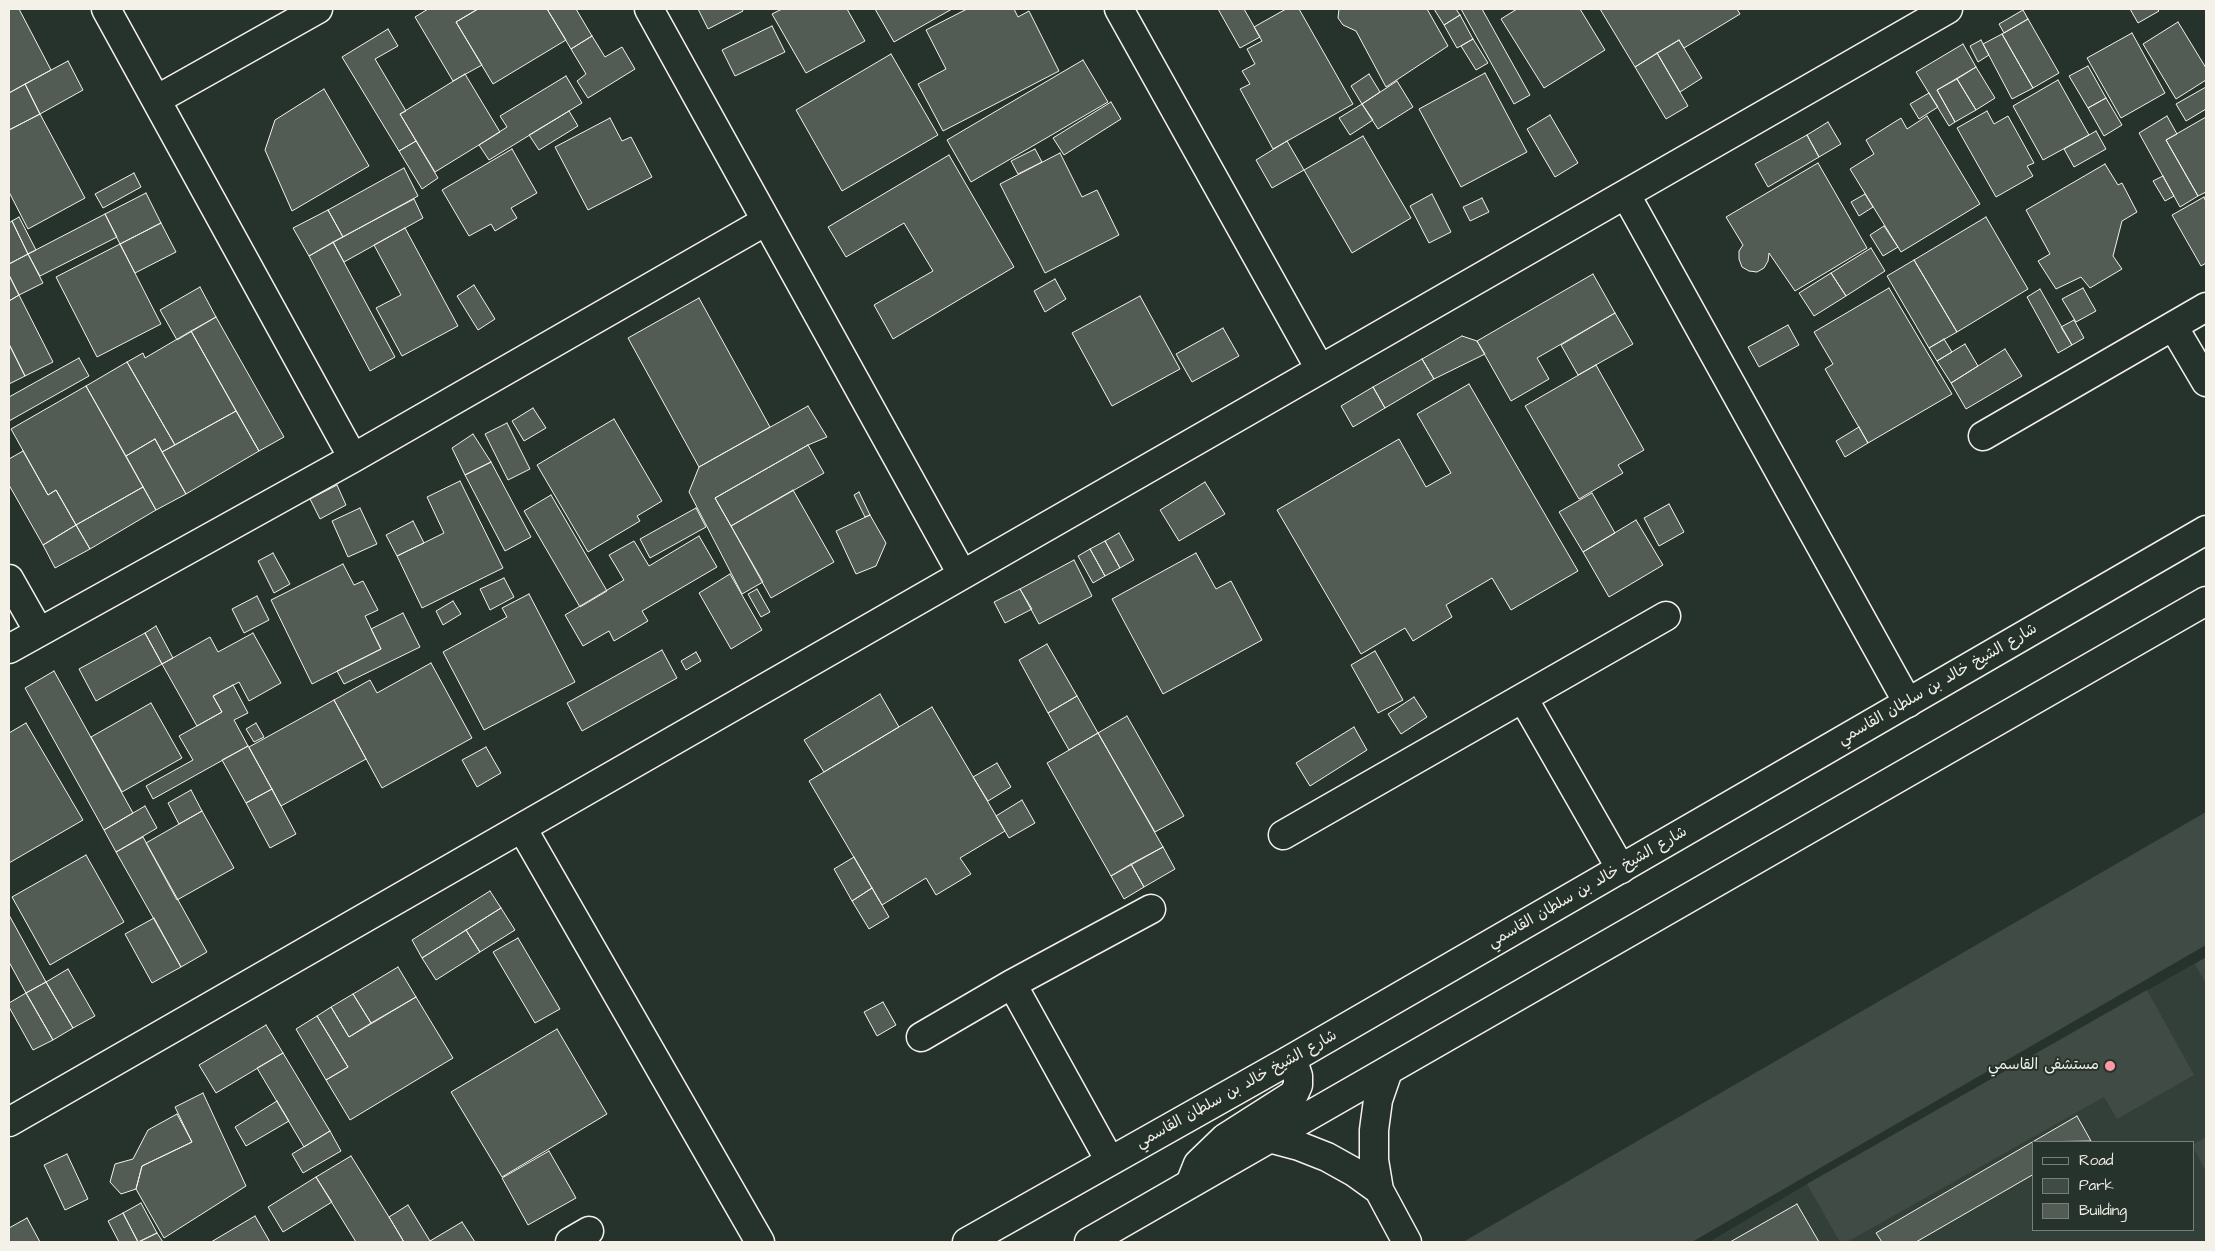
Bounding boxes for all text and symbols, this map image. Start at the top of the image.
street label: شارع الشيخ خالد بن سلطان القاسمي [1835,620,2041,750]
street label: شارع الشيخ خالد بن سلطان القاسمي [1485,823,1691,953]
street label: شارع الشيخ خالد بن سلطان القاسمي [1133,1027,1341,1153]
place label: مستشفى القاسمي [1988,1057,2099,1075]
marker: مستشفى القاسمي [2103,1059,2117,1073]
legend [2032,1141,2195,1231]
text: Road [2079,1150,2113,1171]
text: Park [2079,1175,2114,1196]
text: Building [2079,1200,2127,1221]

